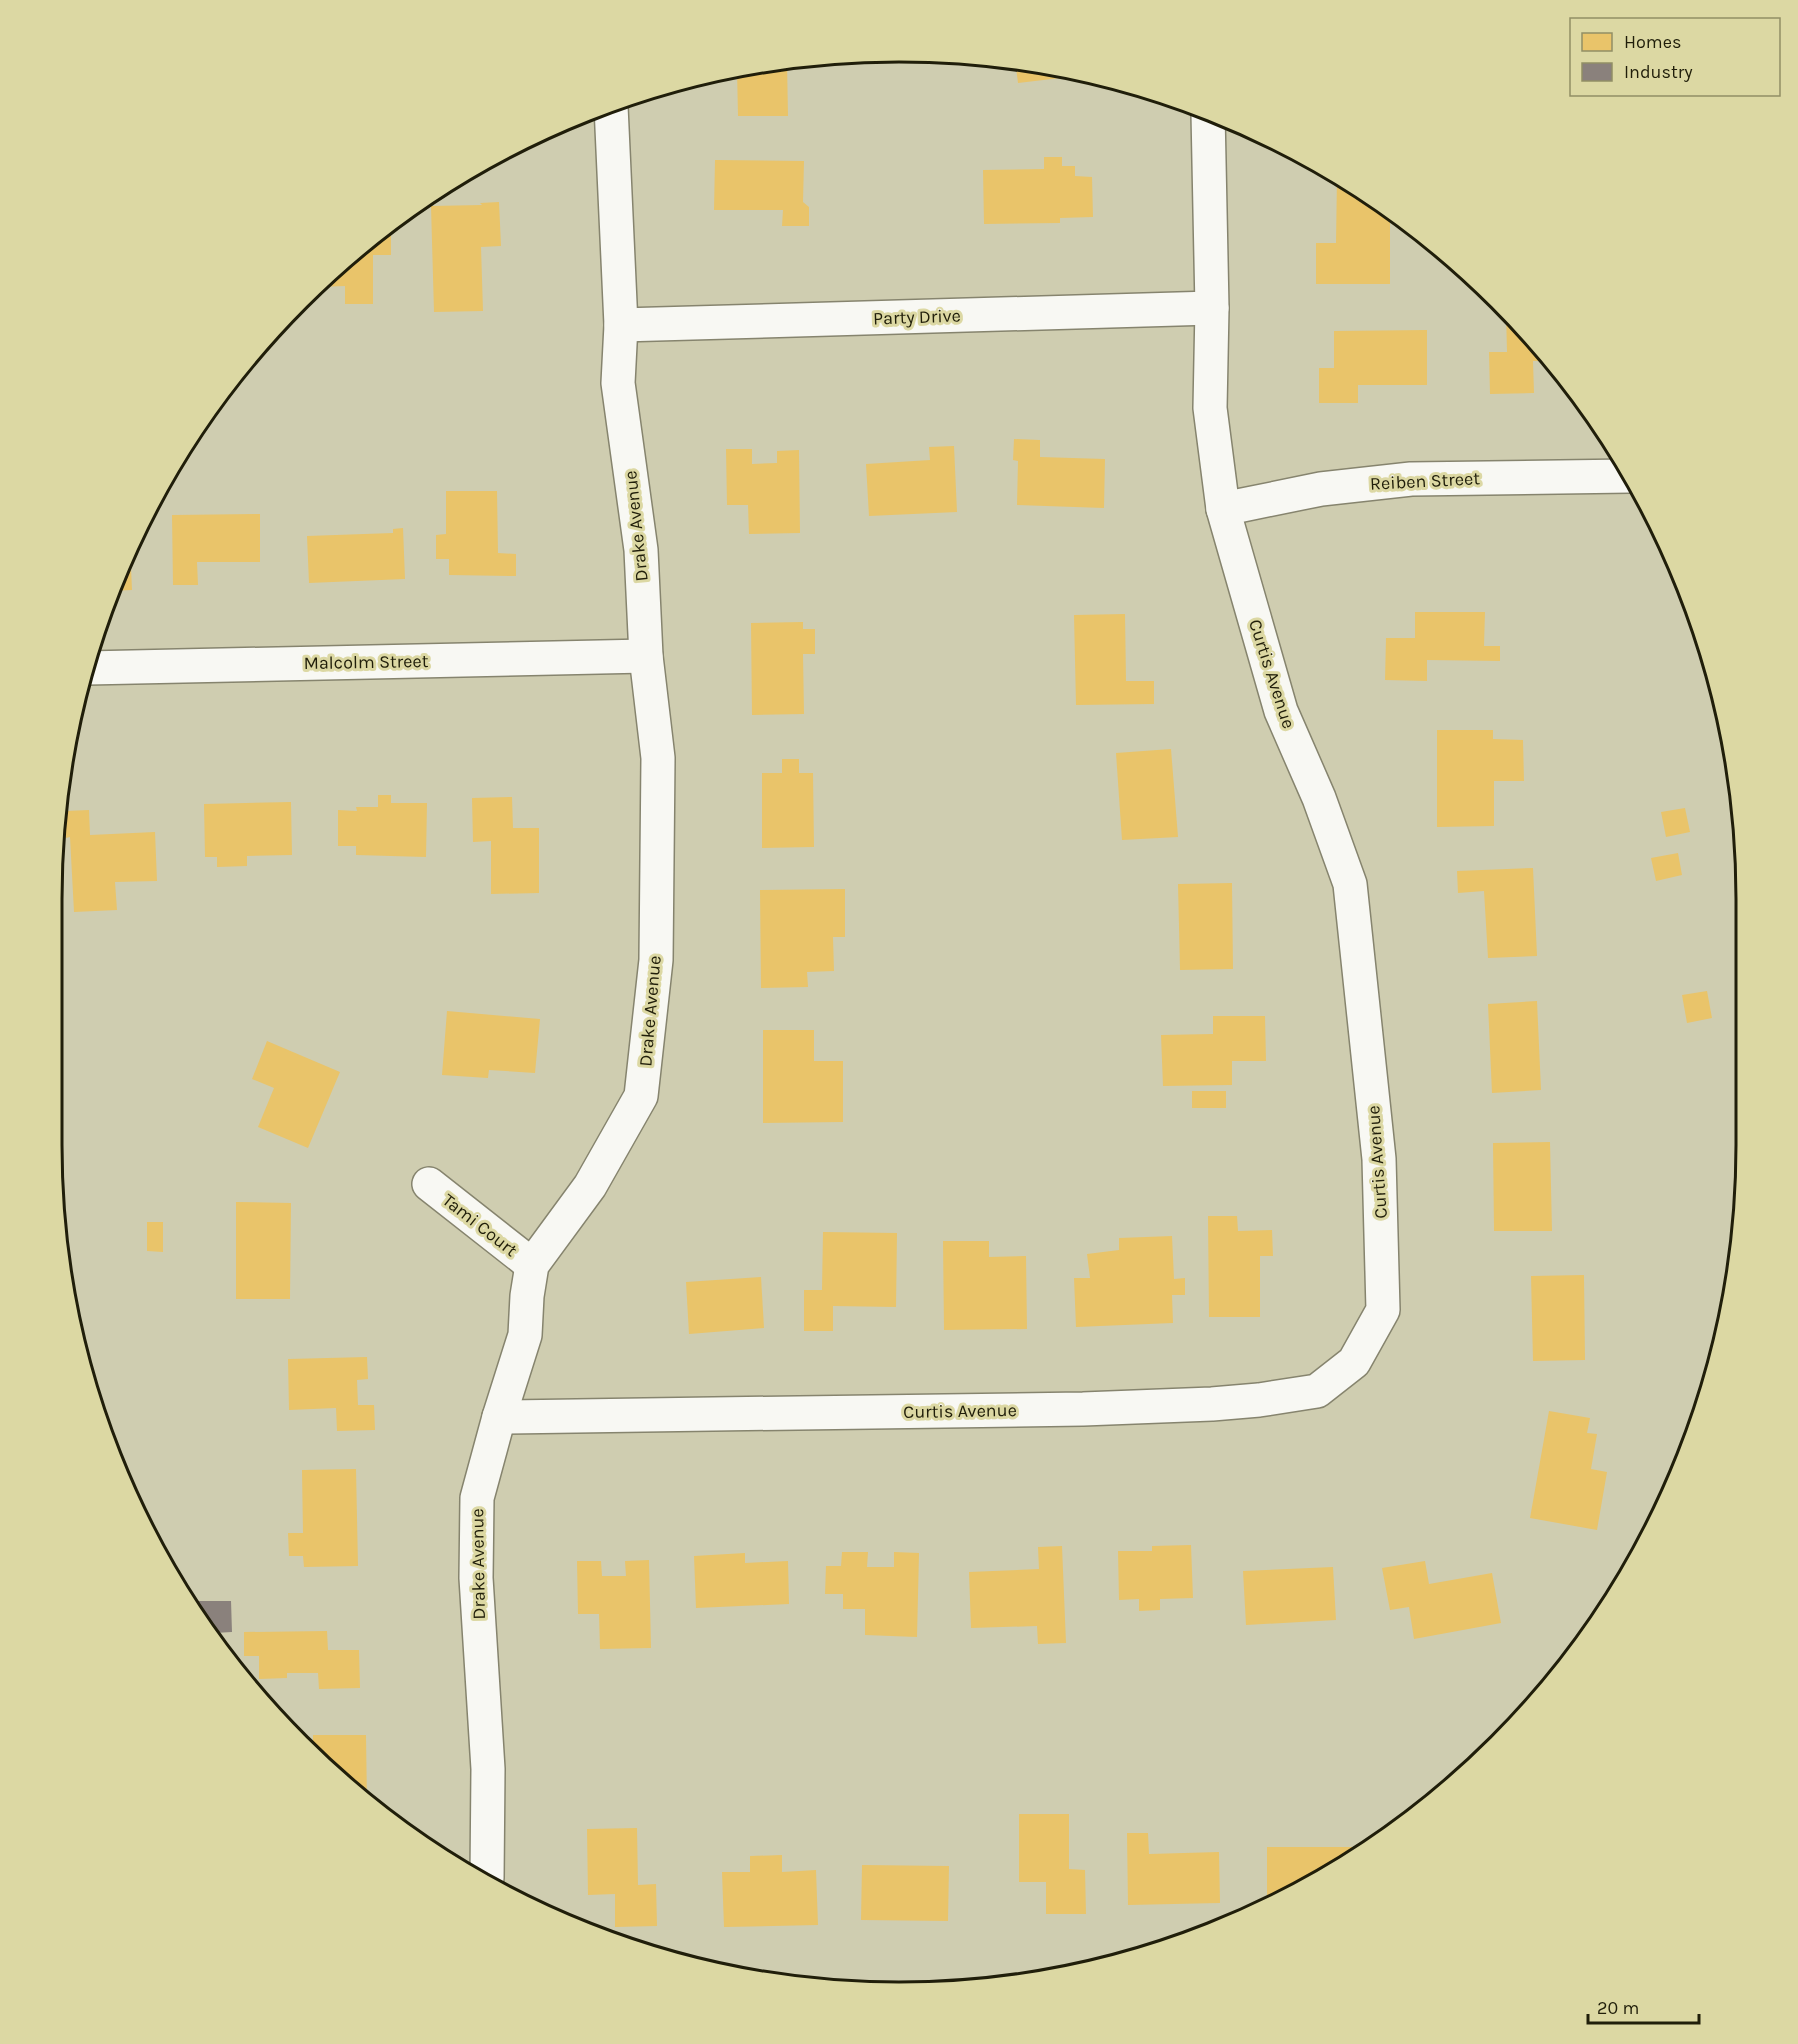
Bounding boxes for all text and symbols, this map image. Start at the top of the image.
legend [1570,18,1780,96]
text: Homes [1624,31,1681,53]
text: Industry [1624,61,1693,83]
street label: Party Drive [873,304,961,330]
street label: Reiben Street [1369,467,1481,495]
street label: Drake Avenue [619,470,653,582]
street label: Curtis Avenue [1244,617,1300,731]
street label: Malcolm Street [303,650,429,674]
street label: Drake Avenue [634,955,666,1067]
street label: Curtis Avenue [1362,1105,1392,1219]
street label: Tami Court [438,1189,522,1261]
street label: Curtis Avenue [903,1399,1017,1423]
street label: Drake Avenue [466,1508,490,1620]
scale bar [1588,1987,1699,2025]
text: 20 m [1597,1997,1639,2019]

